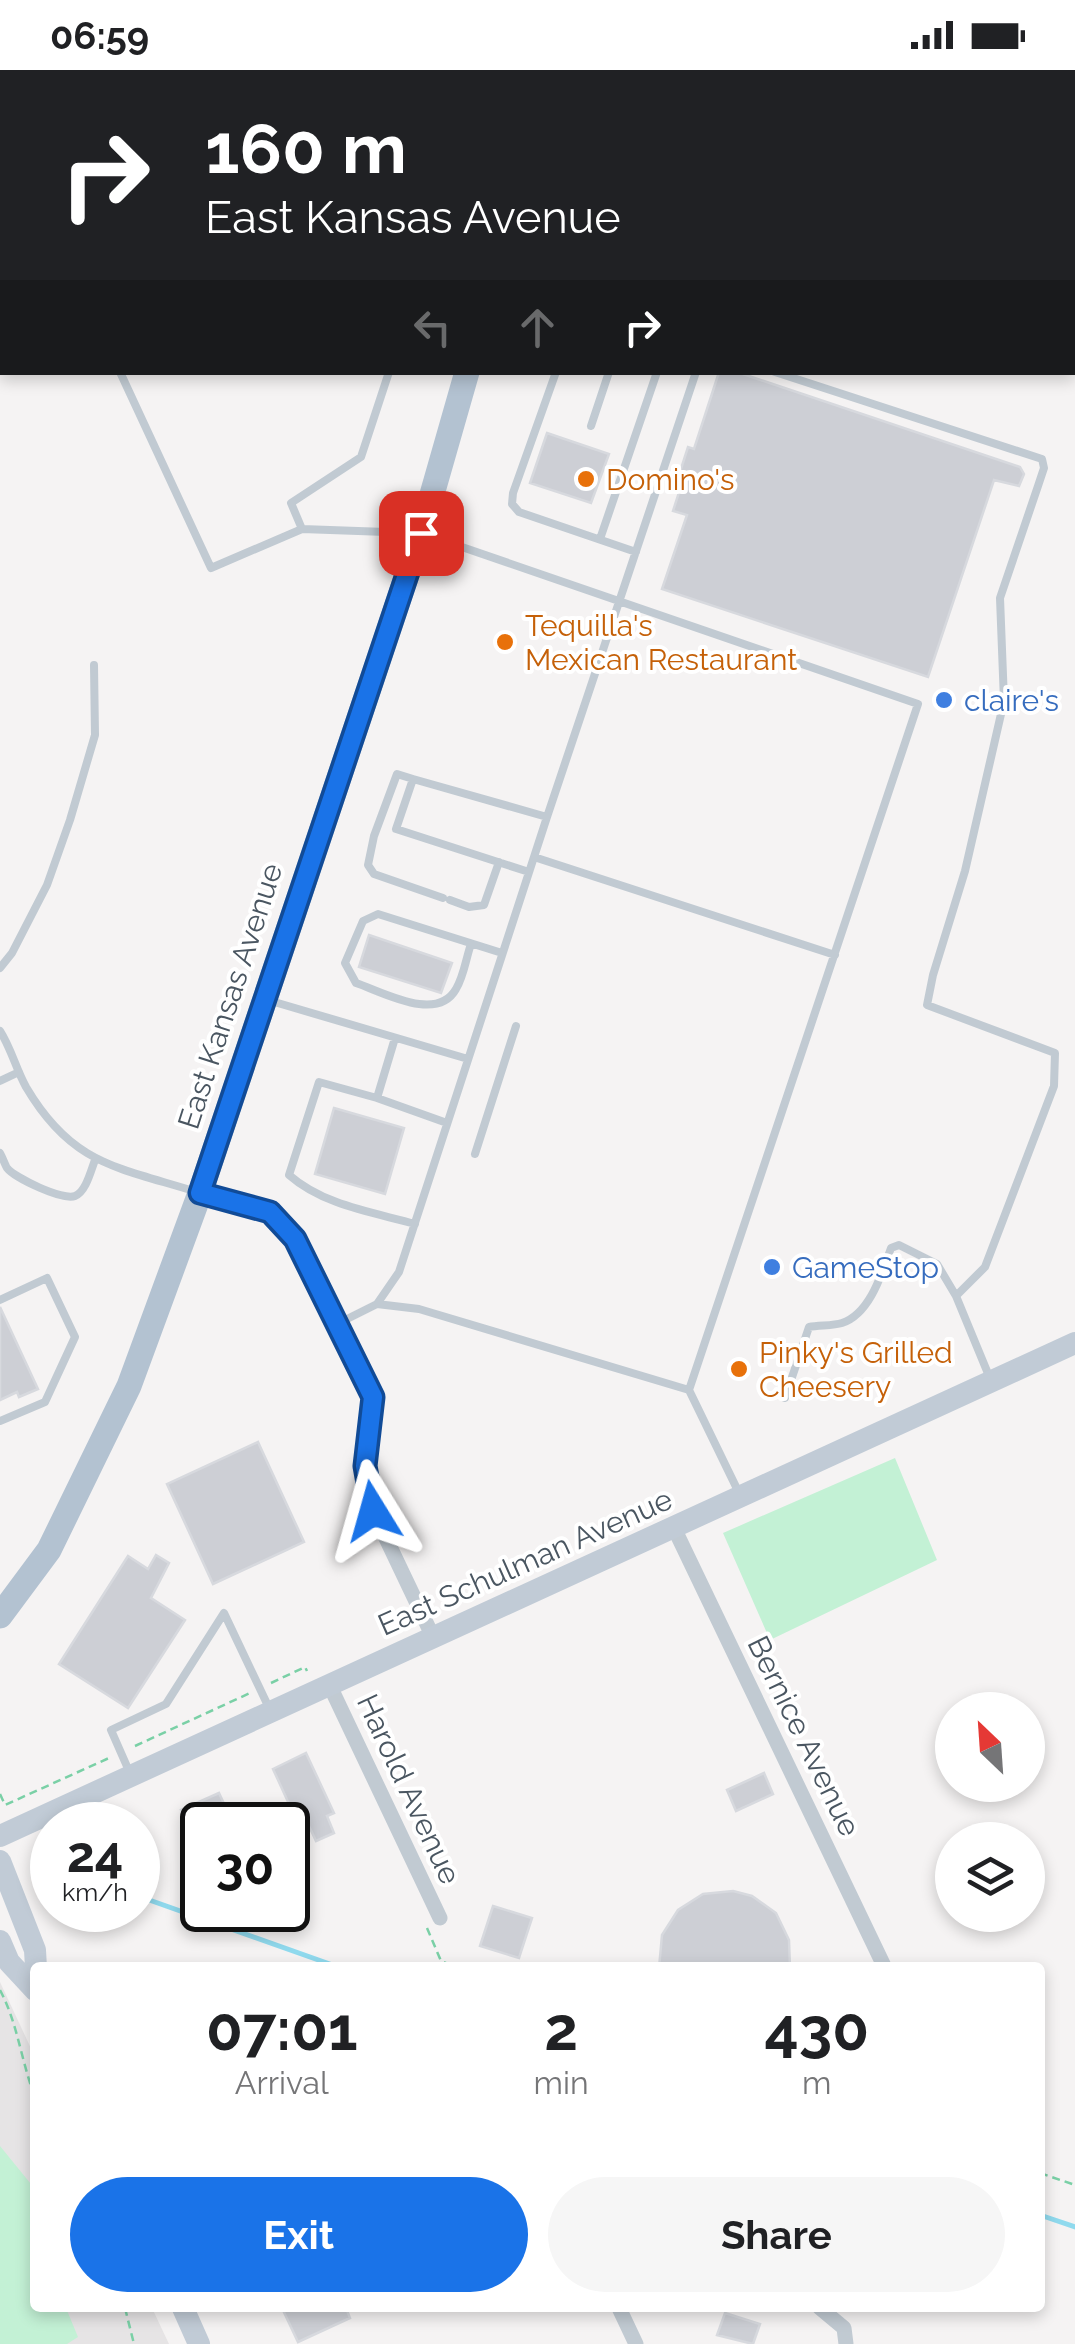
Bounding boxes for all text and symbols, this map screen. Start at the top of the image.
text: 06:59 [50,13,149,58]
text: 160 m [205,107,407,189]
icon: right [40,110,170,240]
text: East Kansas Avenue [205,191,621,244]
icon: left [405,300,460,355]
icon: ahead [510,300,565,355]
icon: right [615,300,670,355]
place label: Domino's [606,462,734,497]
marker: Domino's [575,468,597,490]
pin [379,491,464,576]
icon: arrive [394,506,449,561]
place label: Tequilla's Mexican Restaurant [525,608,797,677]
marker: Tequilla's Mexican Restaurant [494,631,516,653]
place label: claire's [964,683,1059,718]
marker: claire's [933,689,955,711]
street label: East Kansas Avenue [171,859,289,1133]
place label: GameStop [792,1250,939,1285]
marker: GameStop [761,1256,783,1278]
place label: Pinky's Grilled Cheesery [759,1335,953,1404]
marker: Pinky's Grilled Cheesery [728,1358,750,1380]
position arrow [321,1459,425,1563]
street label: East Schulman Avenue [372,1481,678,1643]
street label: Bernice Avenue [740,1630,868,1842]
street label: Harold Avenue [350,1689,468,1889]
north arrow [935,1692,1045,1802]
map controls [935,1692,1045,1932]
speed limit sign: 30 [180,1802,310,1932]
button: layers [935,1822,1045,1932]
text: 24 [67,1825,123,1884]
text: km/h [62,1877,128,1907]
text: 07:01 [206,1994,358,2064]
text: 2 [544,1994,578,2064]
text: 430 [764,1994,869,2064]
text: Arrival [235,2064,329,2101]
text: min [534,2064,589,2101]
text: m [802,2064,831,2101]
button: Exit [70,2177,528,2292]
button: Share [548,2177,1005,2292]

